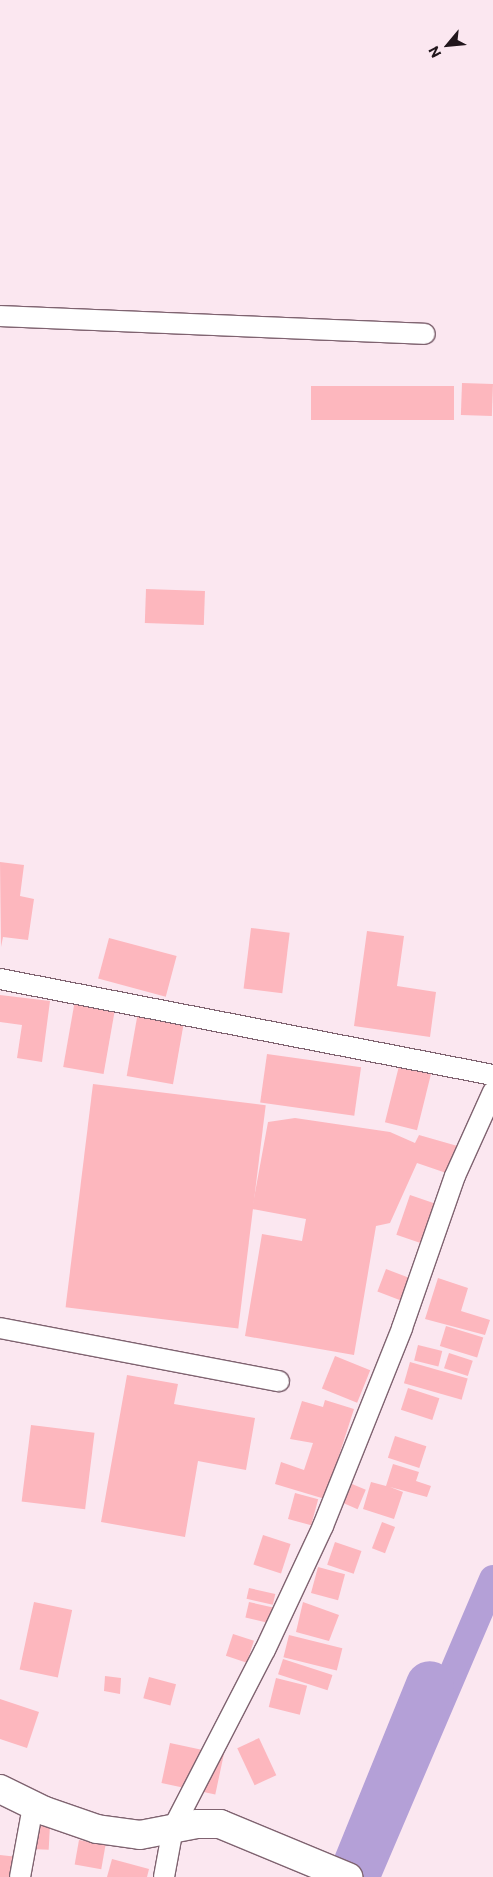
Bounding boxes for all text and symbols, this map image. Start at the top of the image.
north arrow [423,20,473,70]
text: N [424,44,444,61]

